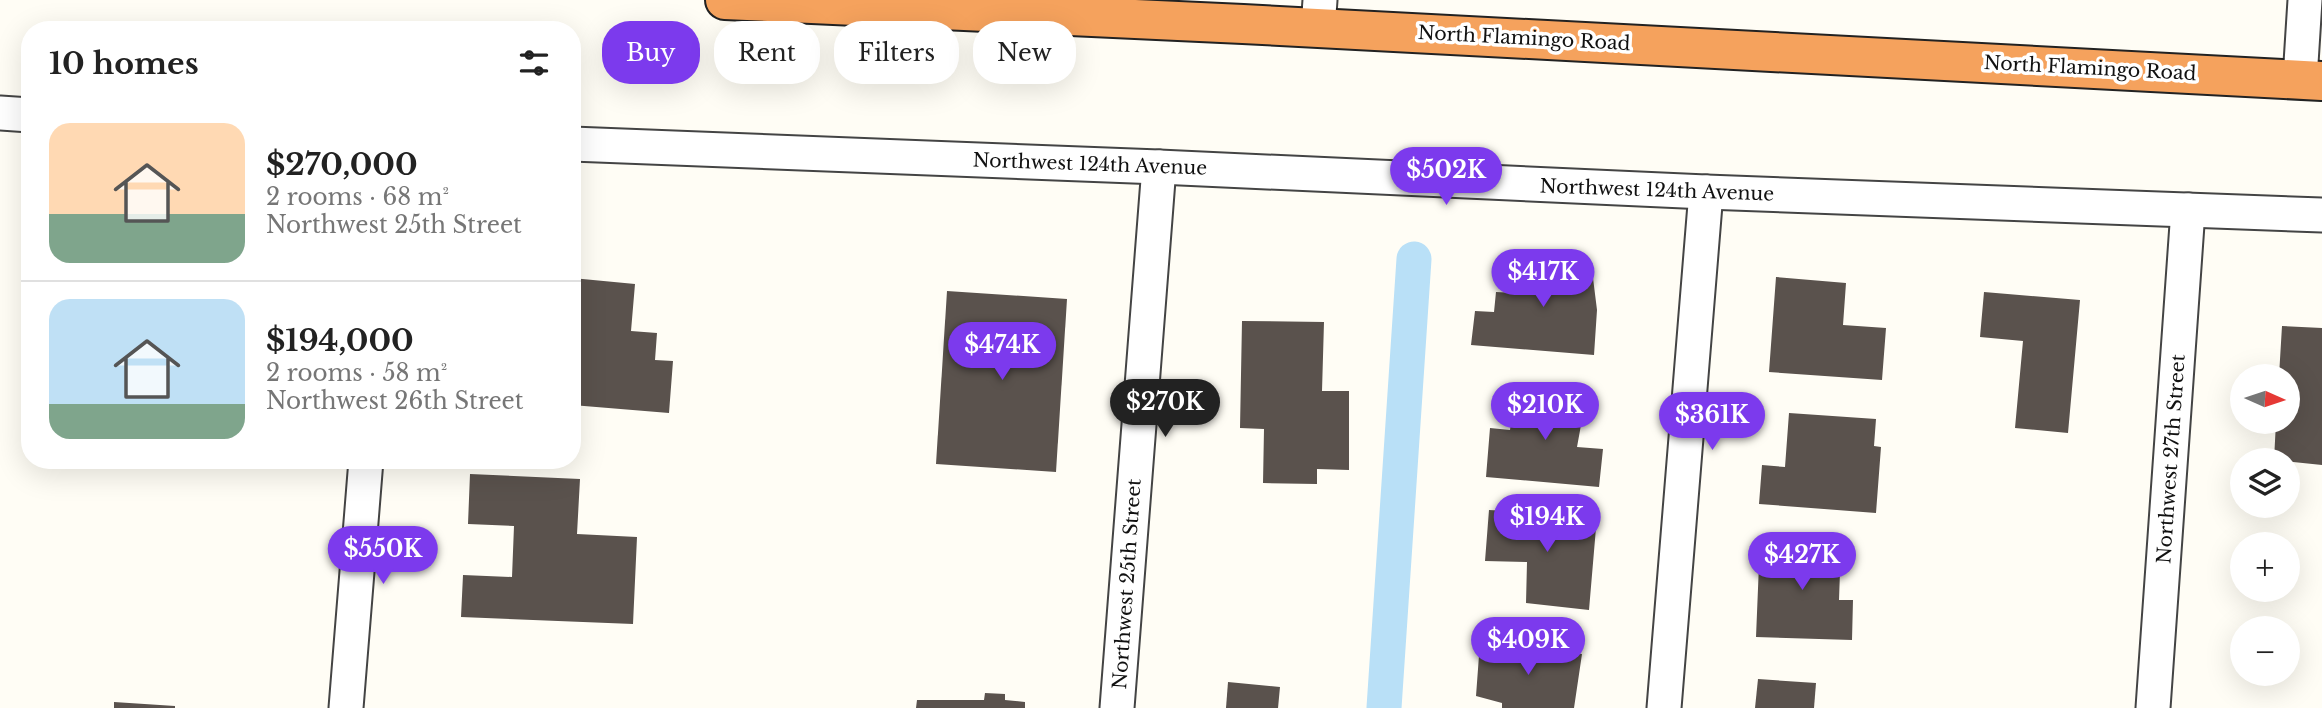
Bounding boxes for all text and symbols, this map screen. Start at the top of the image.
chip: Buy [602,21,700,84]
chip: Rent [714,21,820,84]
chip: Filters [834,21,959,84]
chip: New [973,21,1076,84]
street label: North Flamingo Road [1417,21,1631,55]
icon: filters [515,44,553,82]
text: 10 homes [49,45,199,82]
street label: North Flamingo Road [1983,51,2197,85]
text: $270,000 [266,146,418,183]
street label: Northwest 124th Avenue [972,148,1208,180]
pin: $502K [1397,148,1495,207]
icon: home [105,151,189,235]
text: $502K [1406,156,1486,184]
street label: Northwest 124th Avenue [1539,174,1775,206]
text: 2 rooms · 68 m² [266,183,449,211]
text: Northwest 25th Street [266,211,522,239]
pin: $417K [1494,250,1592,309]
text: $417K [1507,258,1579,286]
text: $194,000 [266,322,414,359]
pin: $474K [953,322,1051,382]
icon: home [105,327,189,411]
text: $474K [964,331,1040,359]
street label: Northwest 27th Street [2152,353,2190,565]
text: 2 rooms · 58 m² [266,359,447,387]
north arrow [2230,364,2300,434]
map controls [2230,364,2300,686]
pin: $270K [1116,380,1214,439]
pin: $210K [1496,382,1594,442]
text: Northwest 26th Street [266,387,524,415]
text: $270K [1126,388,1204,416]
text: $210K [1507,391,1583,419]
pin: $361K [1663,392,1761,452]
text: $361K [1675,401,1749,429]
button: layers [2230,448,2300,518]
street label: Northwest 25th Street [1108,477,1146,690]
pin: $194K [1498,494,1596,554]
text: $194K [1510,503,1584,531]
pin: $550K [334,526,432,586]
pin: $427K [1753,532,1851,592]
button: + [2230,532,2300,602]
text: $550K [344,535,422,563]
text: $427K [1764,541,1840,569]
button: − [2230,616,2300,686]
pin: $409K [1479,618,1577,677]
text: $409K [1487,626,1569,654]

